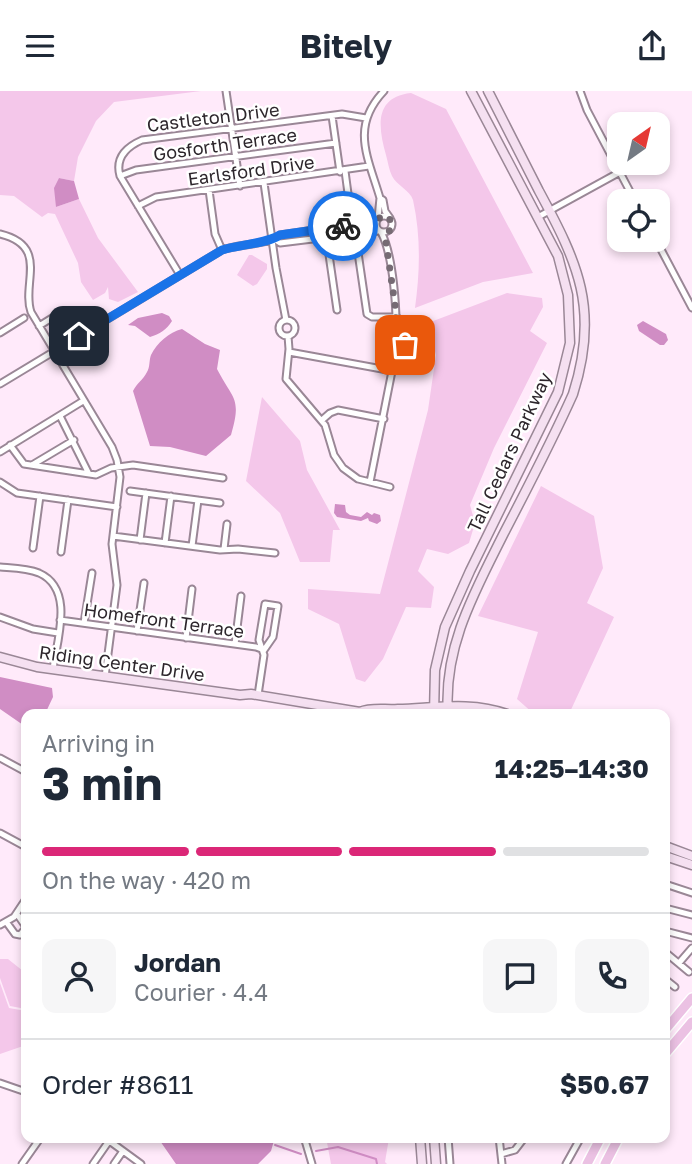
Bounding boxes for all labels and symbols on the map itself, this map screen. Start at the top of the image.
street label: Castleton Drive [145,98,281,136]
north arrow [607,112,670,175]
street label: Gosforth Terrace [152,123,298,165]
street label: Earlsford Drive [186,150,316,190]
courier [308,191,378,261]
pin [49,306,109,366]
pin [375,315,435,375]
street label: Tall Cedars Parkway [462,369,556,535]
street label: Homefront Terrace [82,598,246,642]
street label: Riding Center Drive [38,640,206,686]

